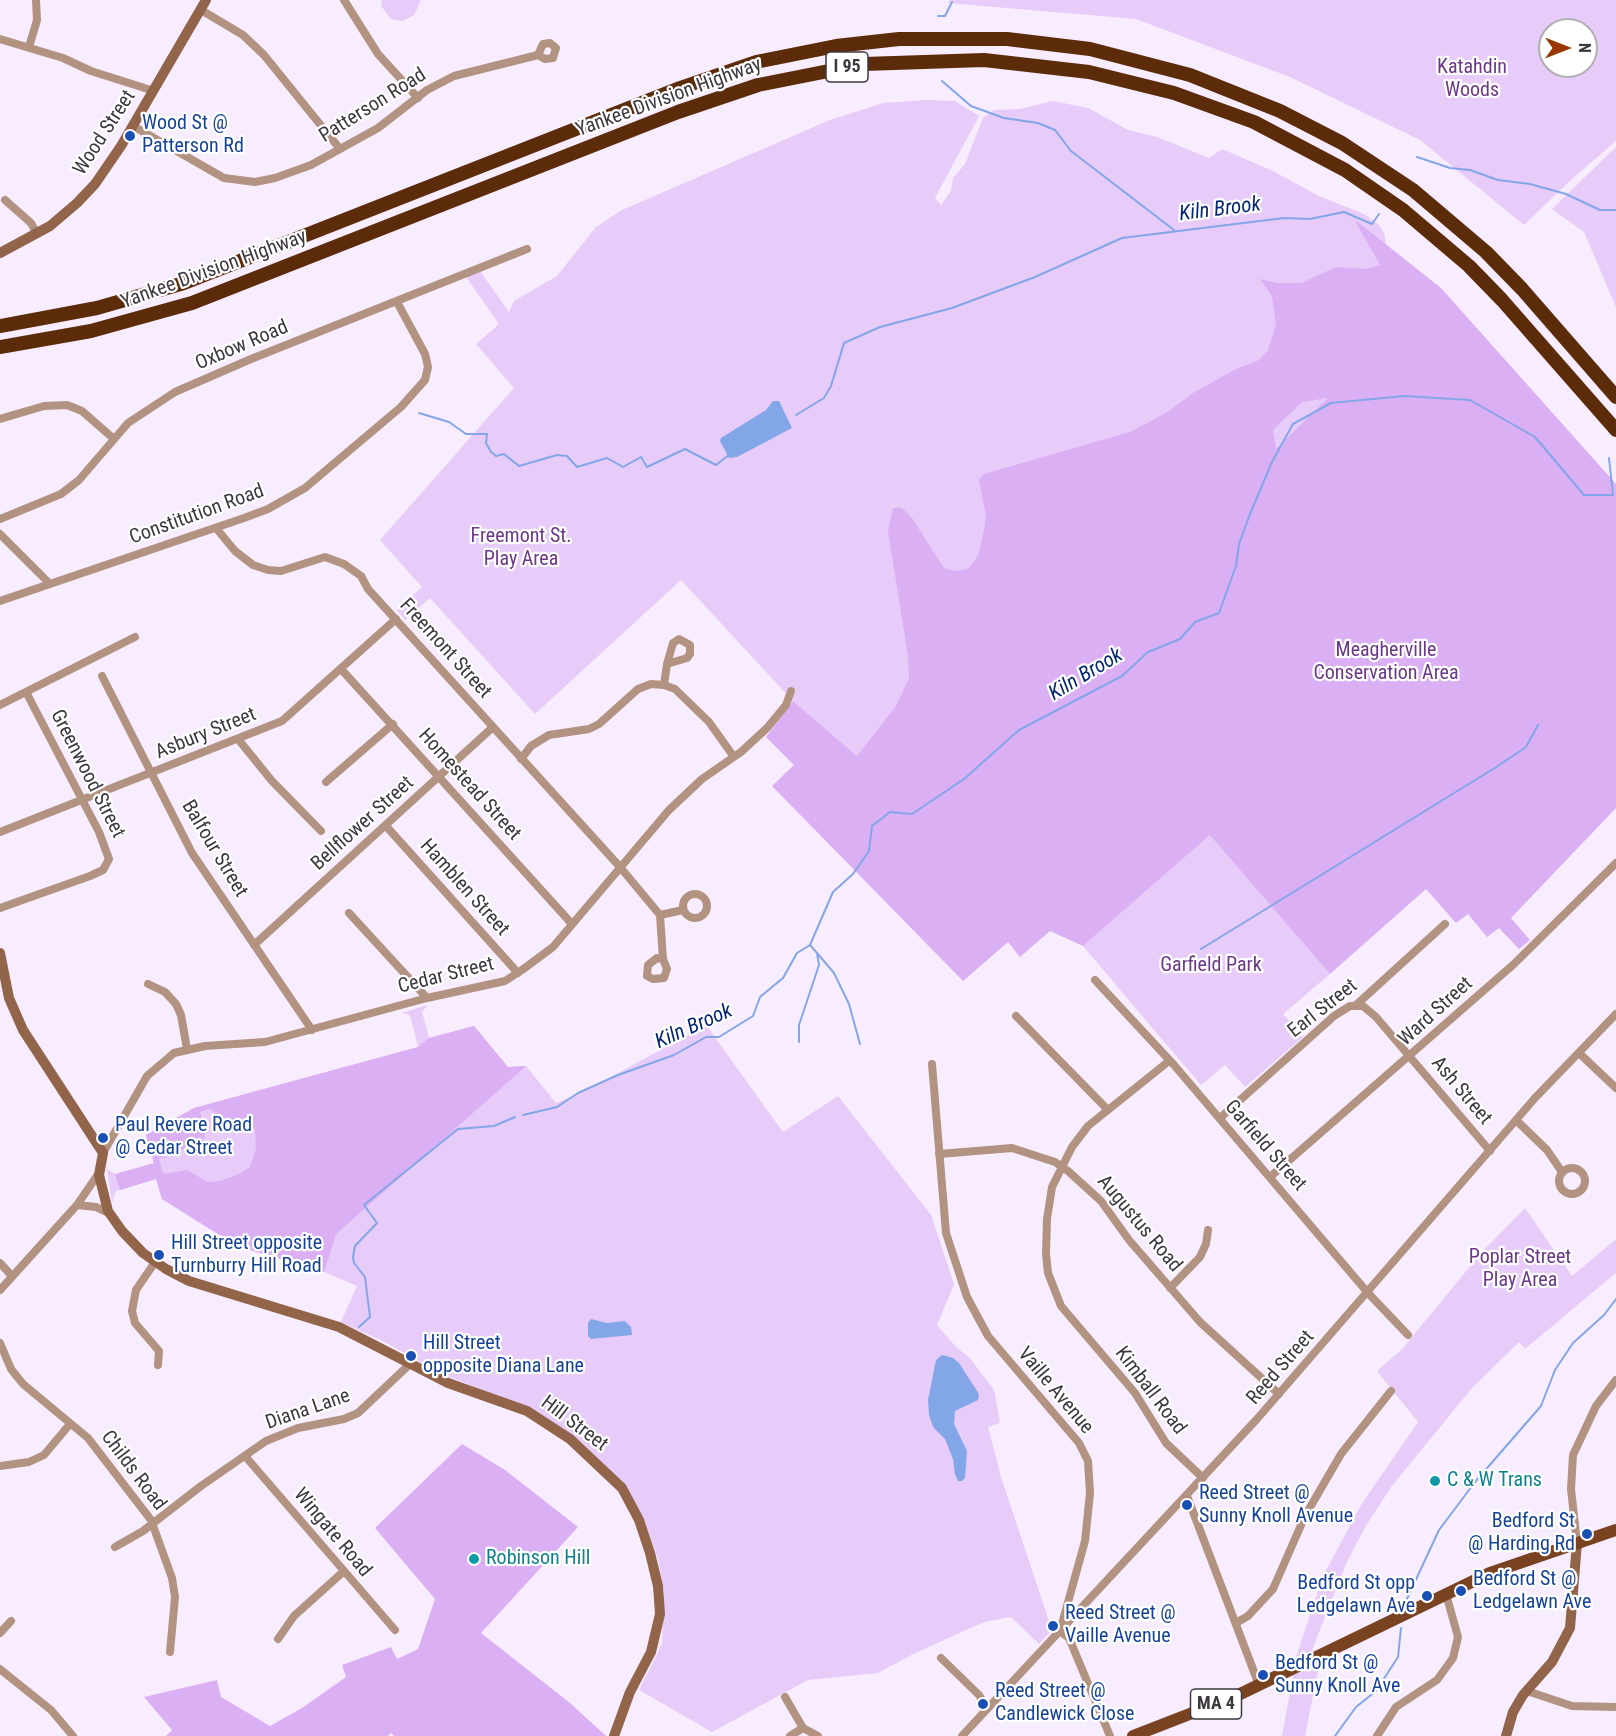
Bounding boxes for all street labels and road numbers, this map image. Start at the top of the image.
road number: I 95 [826,52,868,82]
street label: Yankee Division Highway [573,53,765,143]
street label: Patterson Road [315,64,431,148]
street label: Wood Street [69,86,141,180]
street label: Yankee Division Highway [118,225,310,315]
street label: Oxbow Road [192,316,292,376]
street label: Constitution Road [127,480,267,550]
street label: Freemont Street [394,594,496,704]
street label: Asbury Street [152,703,260,765]
street label: Greenwood Street [44,706,130,842]
street label: Homestead Street [412,724,526,846]
street label: Bellflower Street [307,772,419,876]
street label: Balfour Street [176,796,252,902]
street label: Hamblen Street [414,835,514,941]
street label: Cedar Street [396,953,496,999]
street label: Ward Street [1394,972,1478,1052]
street label: Earl Street [1283,974,1363,1044]
street label: Ash Street [1426,1052,1496,1130]
street label: Garfield Street [1219,1096,1311,1196]
street label: Augustus Road [1091,1171,1187,1277]
street label: Reed Street [1242,1326,1320,1410]
street label: Kimball Road [1109,1342,1191,1440]
street label: Vaille Avenue [1012,1343,1098,1439]
street label: Diana Lane [263,1384,353,1436]
street label: Hill Street [536,1391,612,1457]
street label: Childs Road [95,1426,171,1516]
street label: Wingate Road [288,1484,376,1582]
road number: MA 4 [1190,1689,1242,1719]

